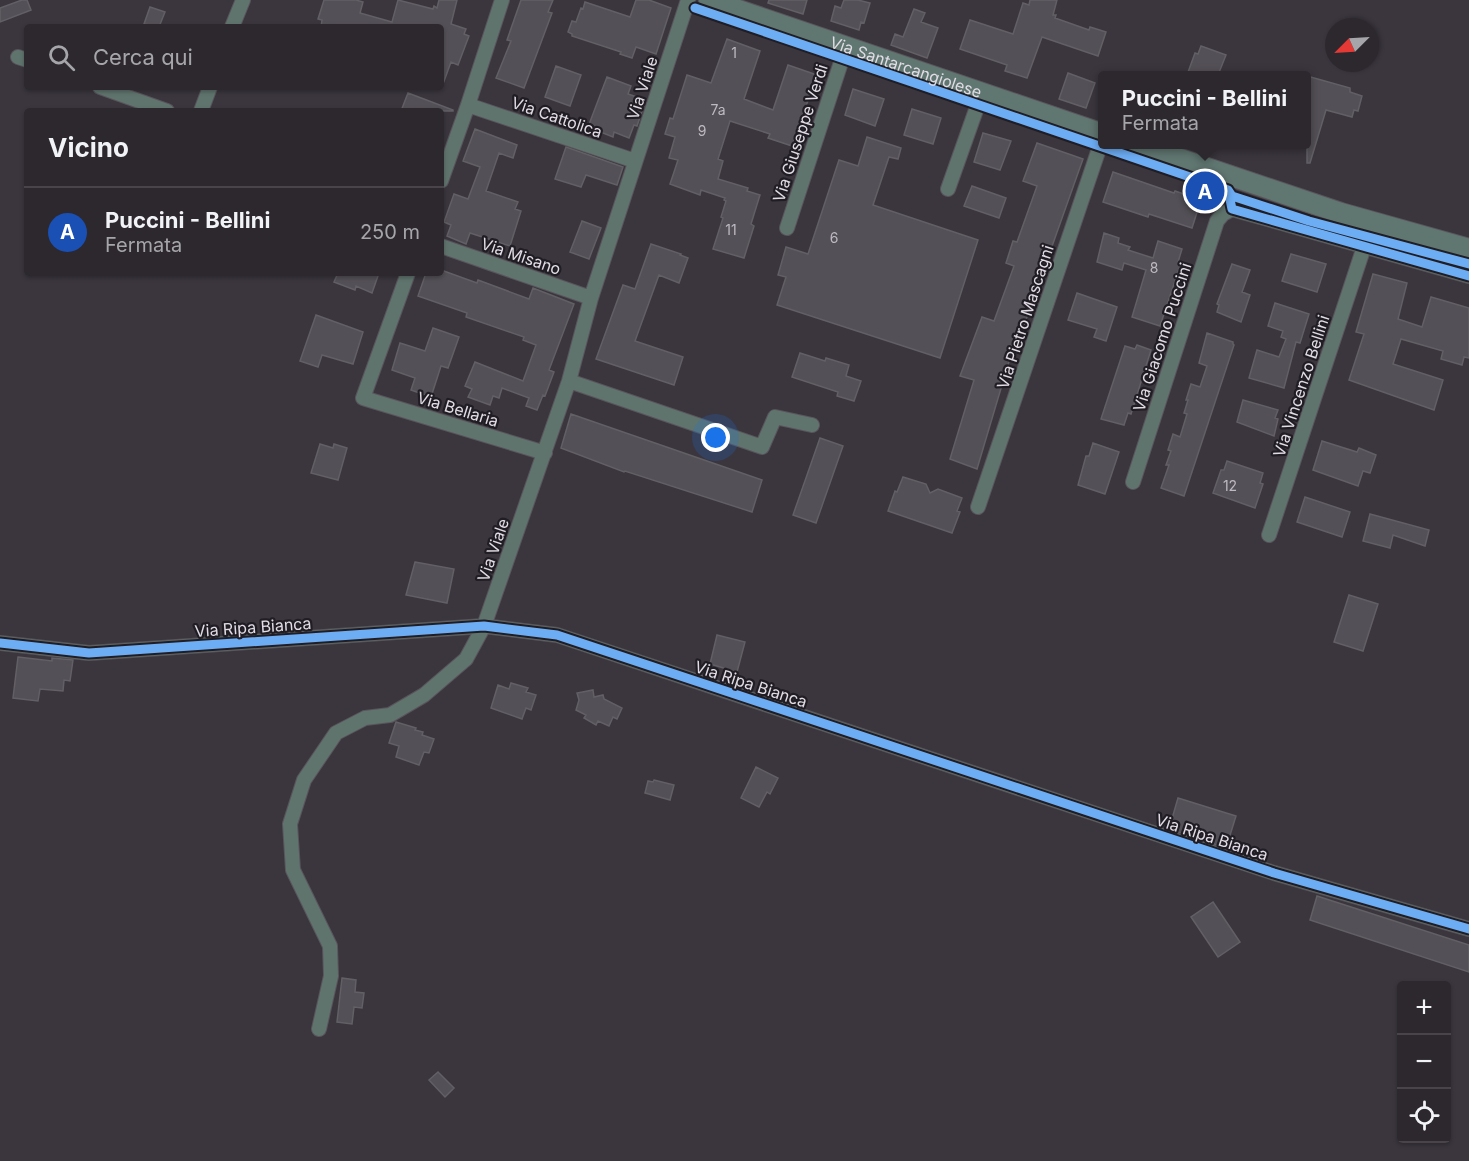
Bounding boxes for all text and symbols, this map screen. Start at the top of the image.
north arrow [1325,18,1379,72]
search box [24,24,444,90]
street label: Via Santarcangiolese [827,32,984,102]
icon: search [45,41,78,74]
text: Cerca qui [93,44,193,70]
house number: 1 [731,44,737,61]
street label: Via Viale [622,54,662,122]
street label: Via Giuseppe Verdi [768,62,832,204]
popup [1098,71,1311,149]
text: Puccini - Bellini [1122,85,1287,111]
street label: Via Cattolica [509,92,605,142]
house number: 7a [710,101,726,118]
text: Fermata [1122,111,1199,135]
house number: 9 [698,122,706,139]
text: Vicino [48,132,129,163]
pin: A [1186,168,1224,213]
text: Puccini - Bellini [105,207,270,233]
text: A [60,220,75,244]
text: 250 m [360,220,420,244]
house number: 11 [725,221,737,238]
house number: 6 [830,229,838,246]
text: Fermata [105,233,182,257]
street label: Via Misano [478,233,564,279]
street label: Via Pietro Mascagni [992,242,1058,392]
house number: 8 [1150,259,1158,276]
street label: Via Giacomo Puccini [1129,260,1195,414]
street label: Via Vincenzo Bellini [1269,312,1333,460]
street label: Via Bellaria [415,387,501,431]
your location [701,423,730,452]
house number: 12 [1223,477,1237,494]
street label: Via Viale [473,516,513,584]
street label: Via Ripa Bianca [194,613,312,641]
street label: Via Ripa Bianca [692,656,810,712]
street label: Via Ripa Bianca [1153,809,1271,865]
map controls [1397,981,1451,1143]
button: + [1397,981,1451,1035]
button: − [1397,1035,1451,1089]
button: locate [1397,1089,1451,1143]

